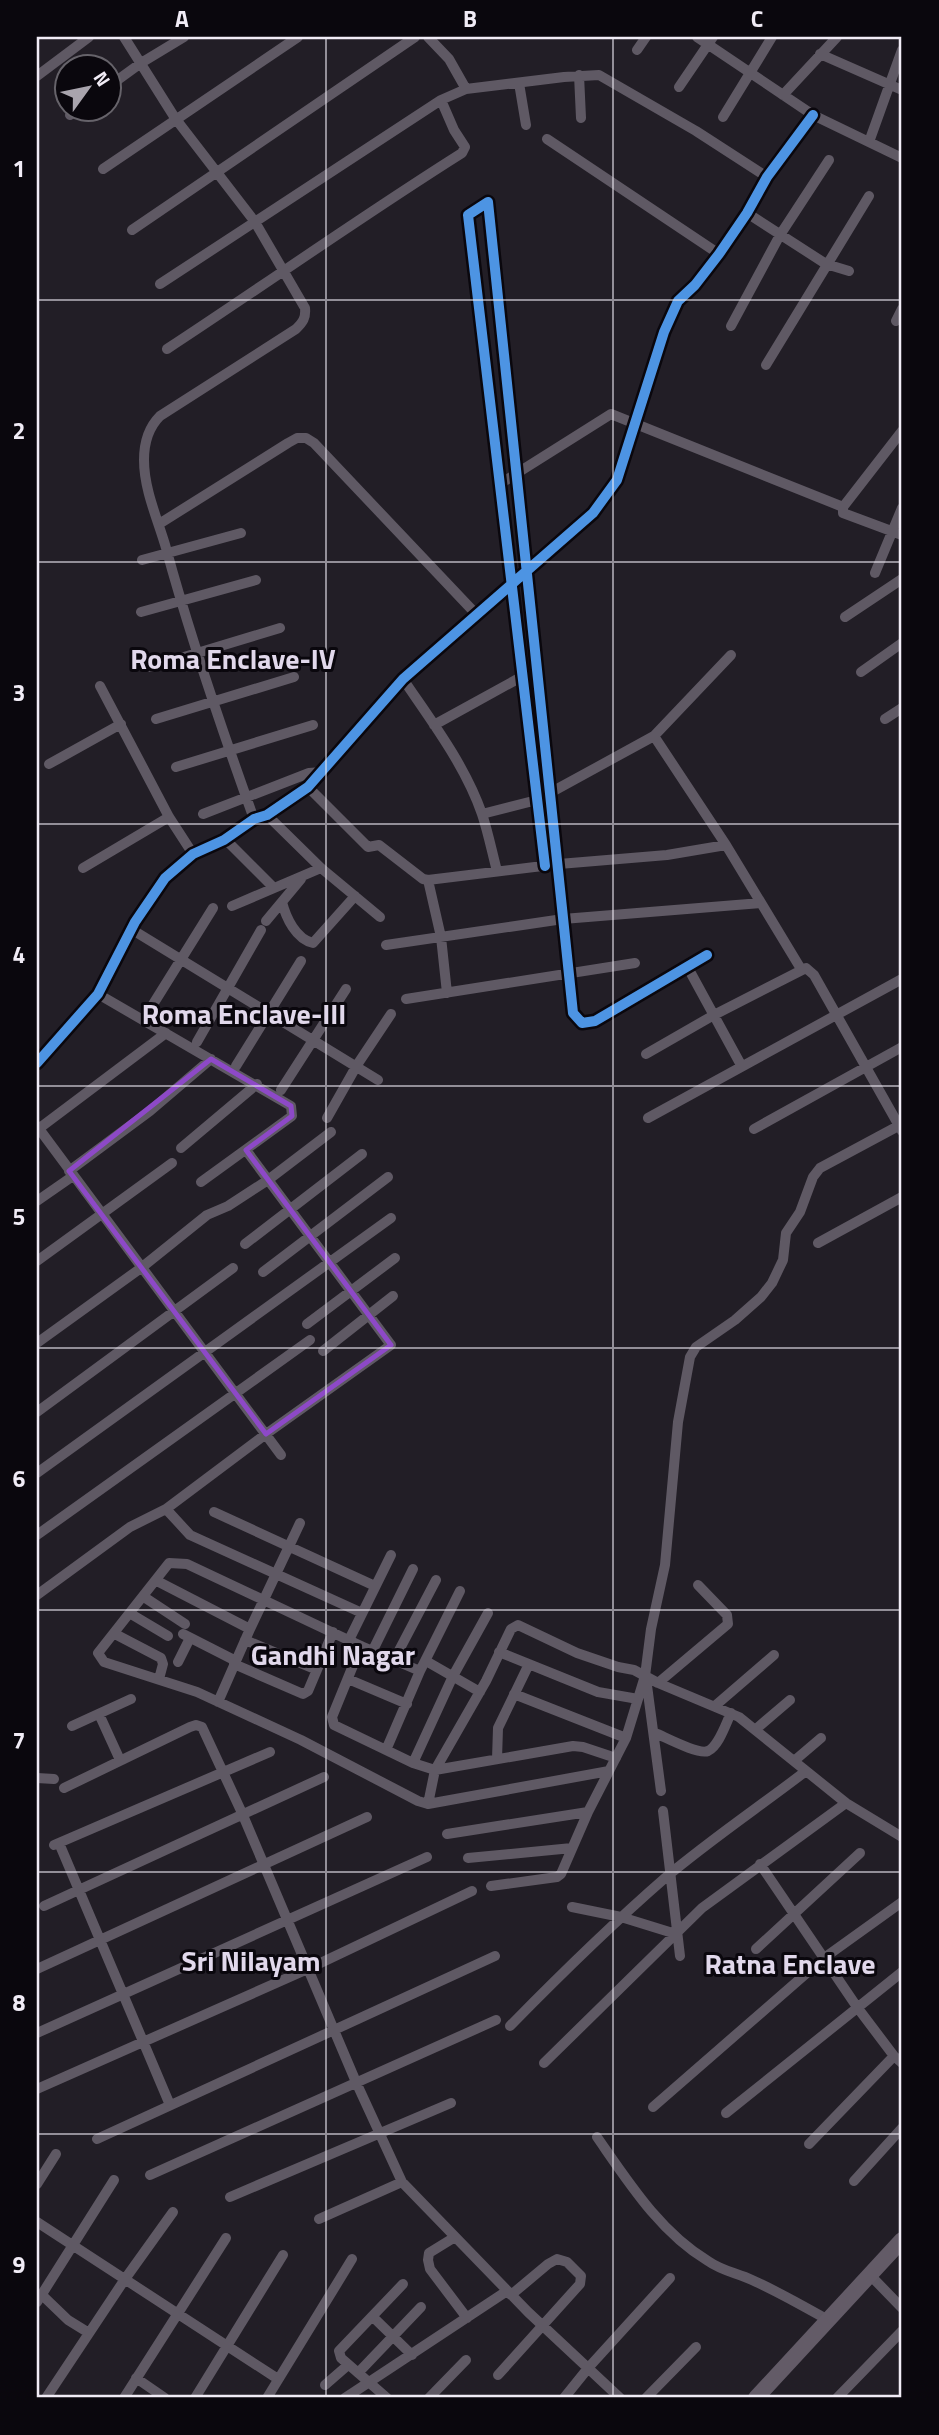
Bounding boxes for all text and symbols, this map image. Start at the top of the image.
text: A [175,1,189,36]
text: B [463,1,477,36]
text: C [751,1,763,36]
north arrow [52,52,122,122]
text: N [87,65,118,92]
text: 1 [13,151,25,186]
text: 2 [13,413,25,448]
district label: Roma Enclave-IV [130,637,336,680]
text: 3 [13,675,25,710]
text: 4 [13,937,25,972]
district label: Roma Enclave-III [142,992,346,1035]
text: 5 [13,1199,25,1234]
text: 6 [13,1461,26,1496]
district label: Gandhi Nagar [251,1633,415,1676]
text: 7 [13,1723,25,1758]
district label: Sri Nilayam [182,1939,320,1982]
district label: Ratna Enclave [705,1942,875,1985]
text: 8 [13,1985,26,2020]
text: 9 [13,2247,26,2282]

